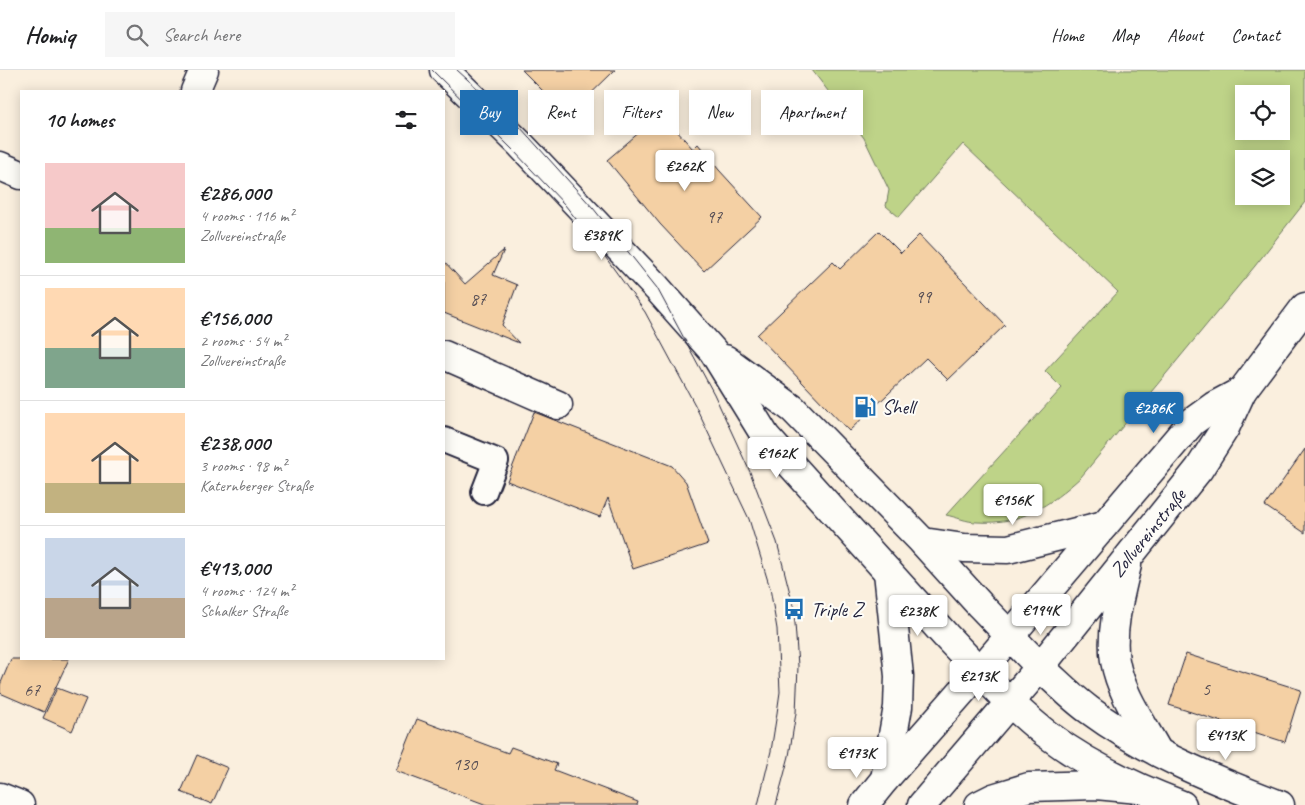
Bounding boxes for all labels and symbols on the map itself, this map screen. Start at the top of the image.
pin: €262K [650,150,720,192]
house number: 97 [706,206,723,228]
pin: €389K [567,218,637,261]
house number: 99 [915,286,933,308]
house number: 87 [470,288,487,310]
pin: €286K [1119,392,1189,434]
fuel station icon: Shell [852,394,878,420]
place label: Shell [882,395,918,420]
pin: €162K [742,436,812,479]
street label: Zollvereinstraße [1105,483,1192,582]
pin: €156K [978,484,1048,526]
pin: €238K [883,594,953,637]
pin: €194K [1006,594,1076,636]
bus stop icon: Triple Z [781,596,807,622]
place label: Triple Z [811,597,866,622]
pin: €213K [944,660,1014,702]
house number: 5 [1202,678,1211,700]
house number: 67 [24,679,41,701]
pin: €413K [1191,718,1261,761]
pin: €173K [822,736,892,779]
house number: 130 [453,753,479,775]

